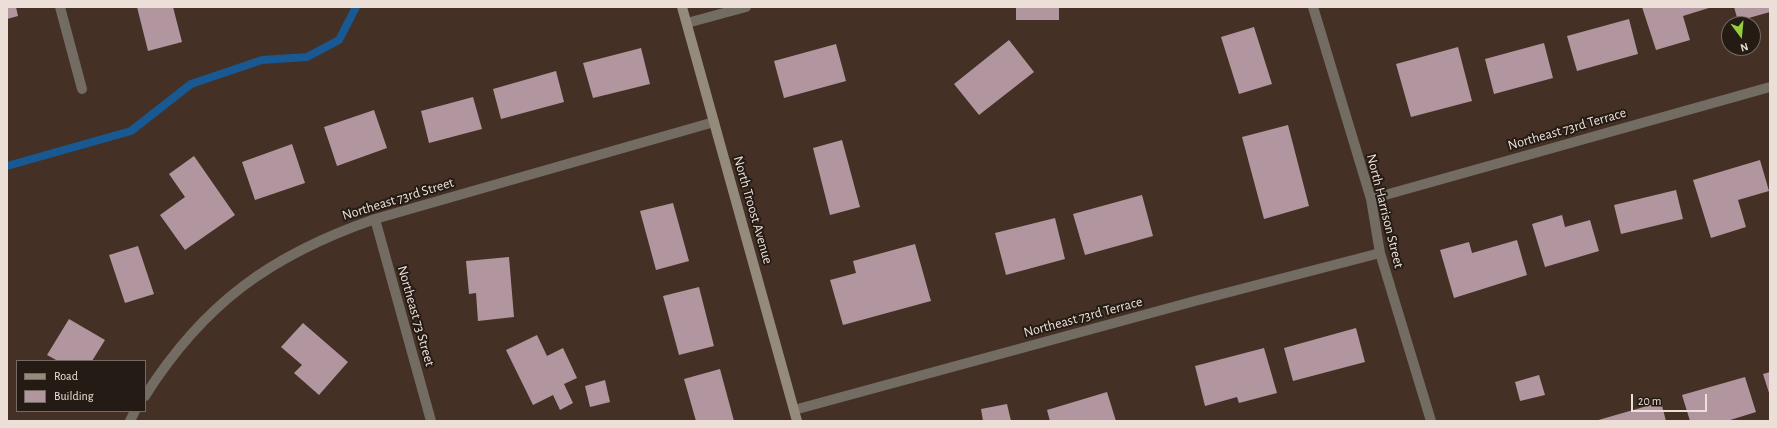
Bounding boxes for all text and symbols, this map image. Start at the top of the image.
north arrow [1721,16,1761,56]
text: N [1739,41,1749,53]
street label: Northeast 73rd Terrace [1506,104,1628,154]
street label: North Harrison Street [1363,152,1407,270]
street label: North Troost Avenue [730,154,776,266]
street label: Northeast 73rd Street [340,174,456,224]
street label: Northeast 73 Street [394,264,438,368]
street label: Northeast 73rd Terrace [1022,293,1144,341]
legend [16,360,146,412]
text: Road [54,370,78,382]
scale bar [1633,386,1709,412]
text: Building [54,390,94,402]
text: 20 m [1638,395,1661,407]

